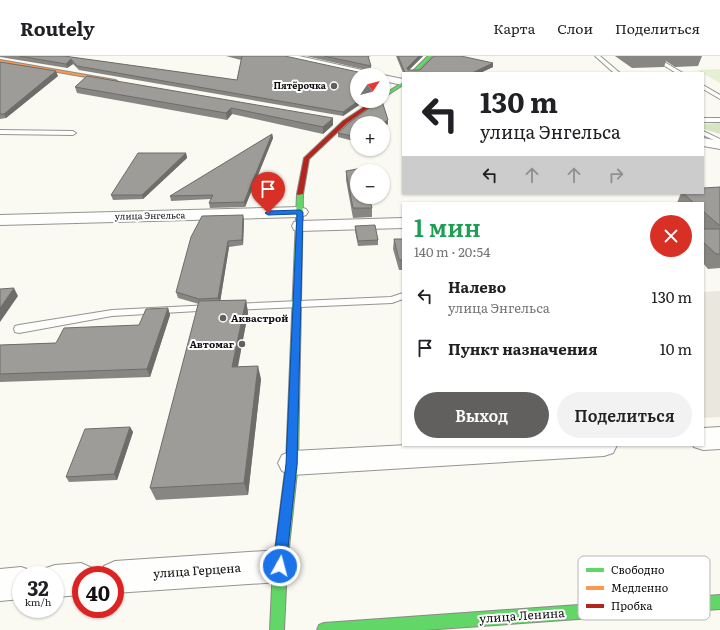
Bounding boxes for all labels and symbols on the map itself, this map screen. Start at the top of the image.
north arrow [350,68,390,108]
place label: Пятёрочка [273,78,327,92]
marker: Пятёрочка [329,81,339,91]
pin [251,172,285,213]
street label: улица Энгельса [115,207,185,223]
place label: Аквастрой [231,310,288,325]
marker: Аквастрой [218,313,228,323]
place label: Автомаг [189,336,235,351]
marker: Автомаг [237,339,247,349]
position arrow [259,545,301,587]
legend [578,556,710,620]
street label: улица Герцена [152,558,242,582]
text: Свободно [611,561,664,577]
speed limit sign: 40 [72,566,124,618]
text: Медленно [611,579,668,595]
text: Пробка [611,597,652,613]
street label: улица Ленина [479,603,566,627]

